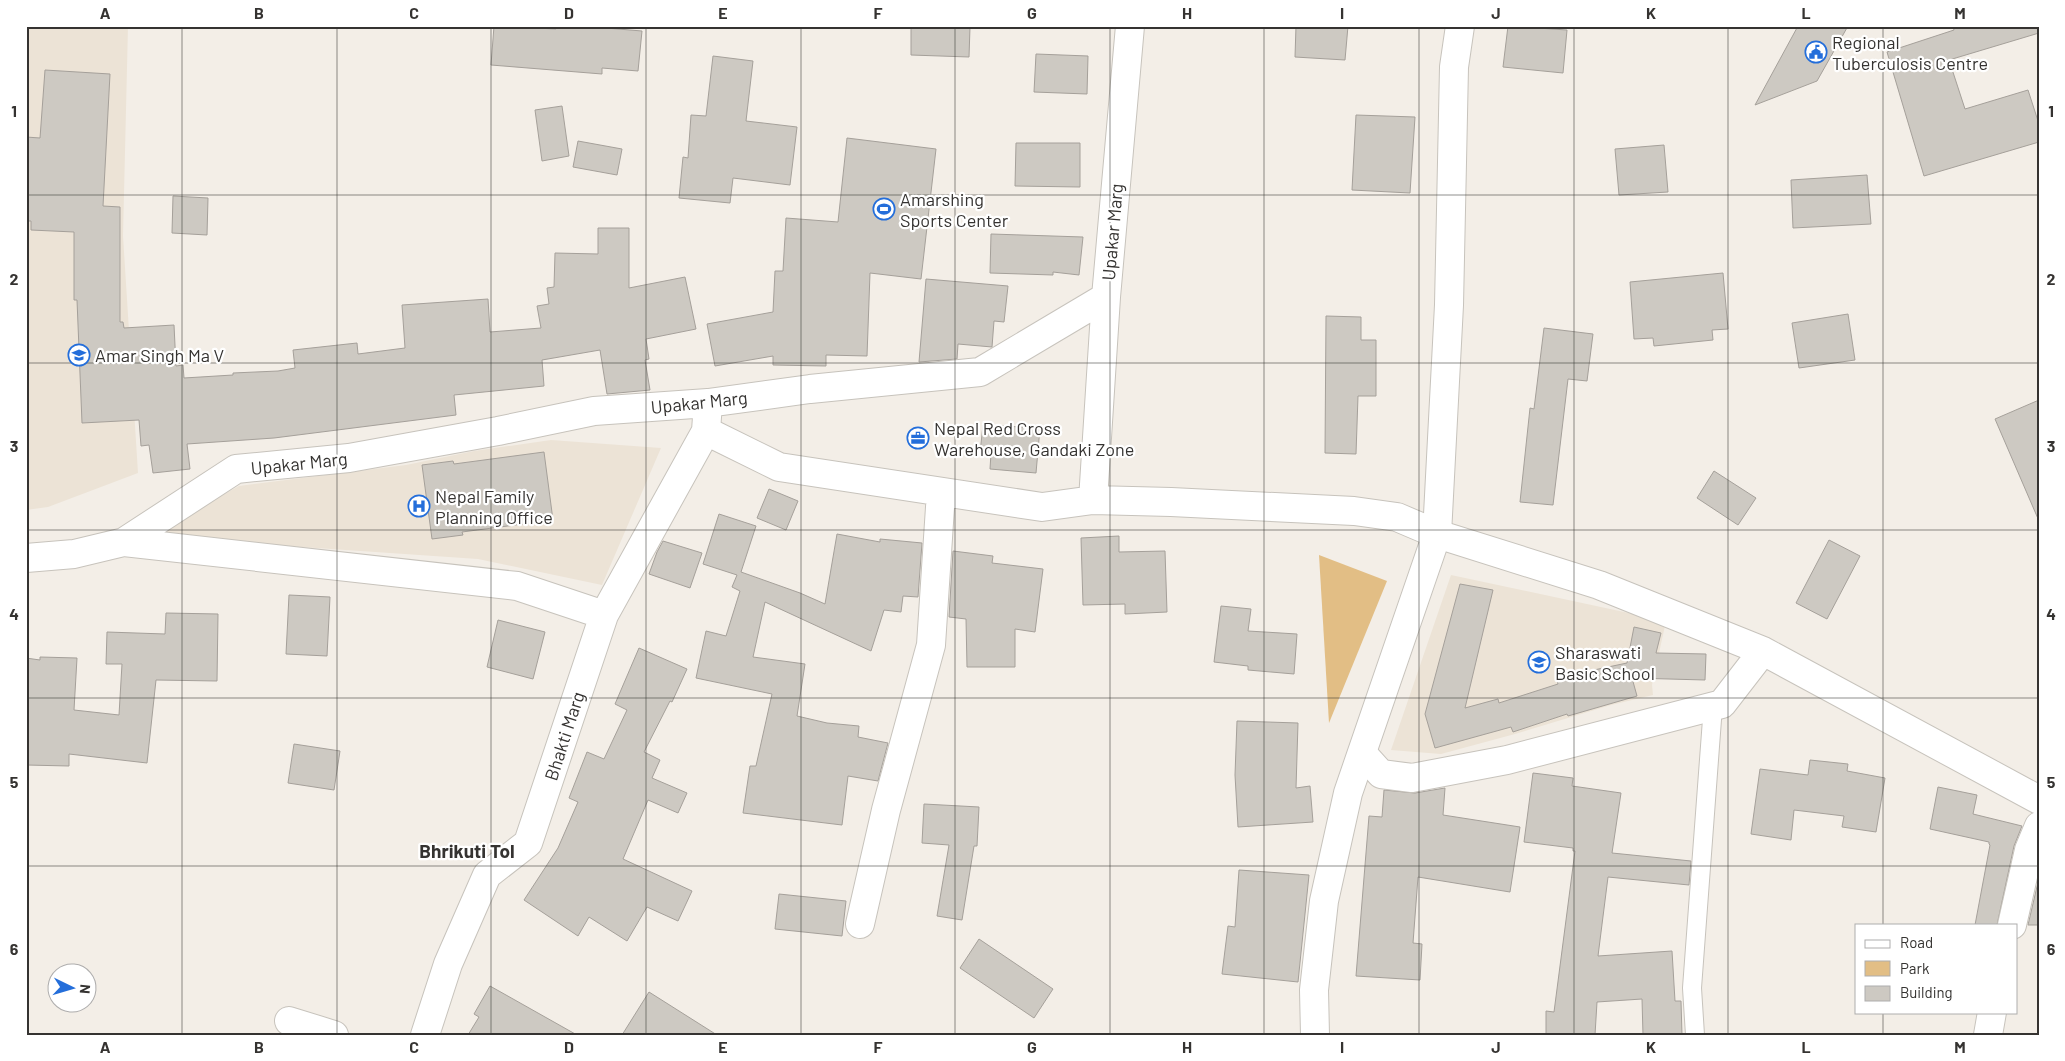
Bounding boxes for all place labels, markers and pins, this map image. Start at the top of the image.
place label: Regional Tuberculosis Centre [1832,31,1988,74]
public building icon: Regional Tuberculosis Centre [1804,40,1828,64]
place label: Amarshing Sports Center [900,188,1009,231]
sports icon: Amarshing Sports Center [872,197,896,221]
school or university icon: Amar Singh Ma V [67,343,91,367]
place label: Amar Singh Ma V [95,344,225,366]
place label: Nepal Red Cross Warehouse, Gandaki Zone [934,417,1134,460]
office icon: Nepal Red Cross Warehouse, Gandaki Zone [906,426,930,450]
place label: Nepal Family Planning Office [435,485,553,528]
hospital icon: Nepal Family Planning Office [407,494,431,518]
place label: Sharaswati Basic School [1555,641,1655,684]
school or university icon: Sharaswati Basic School [1527,650,1551,674]

